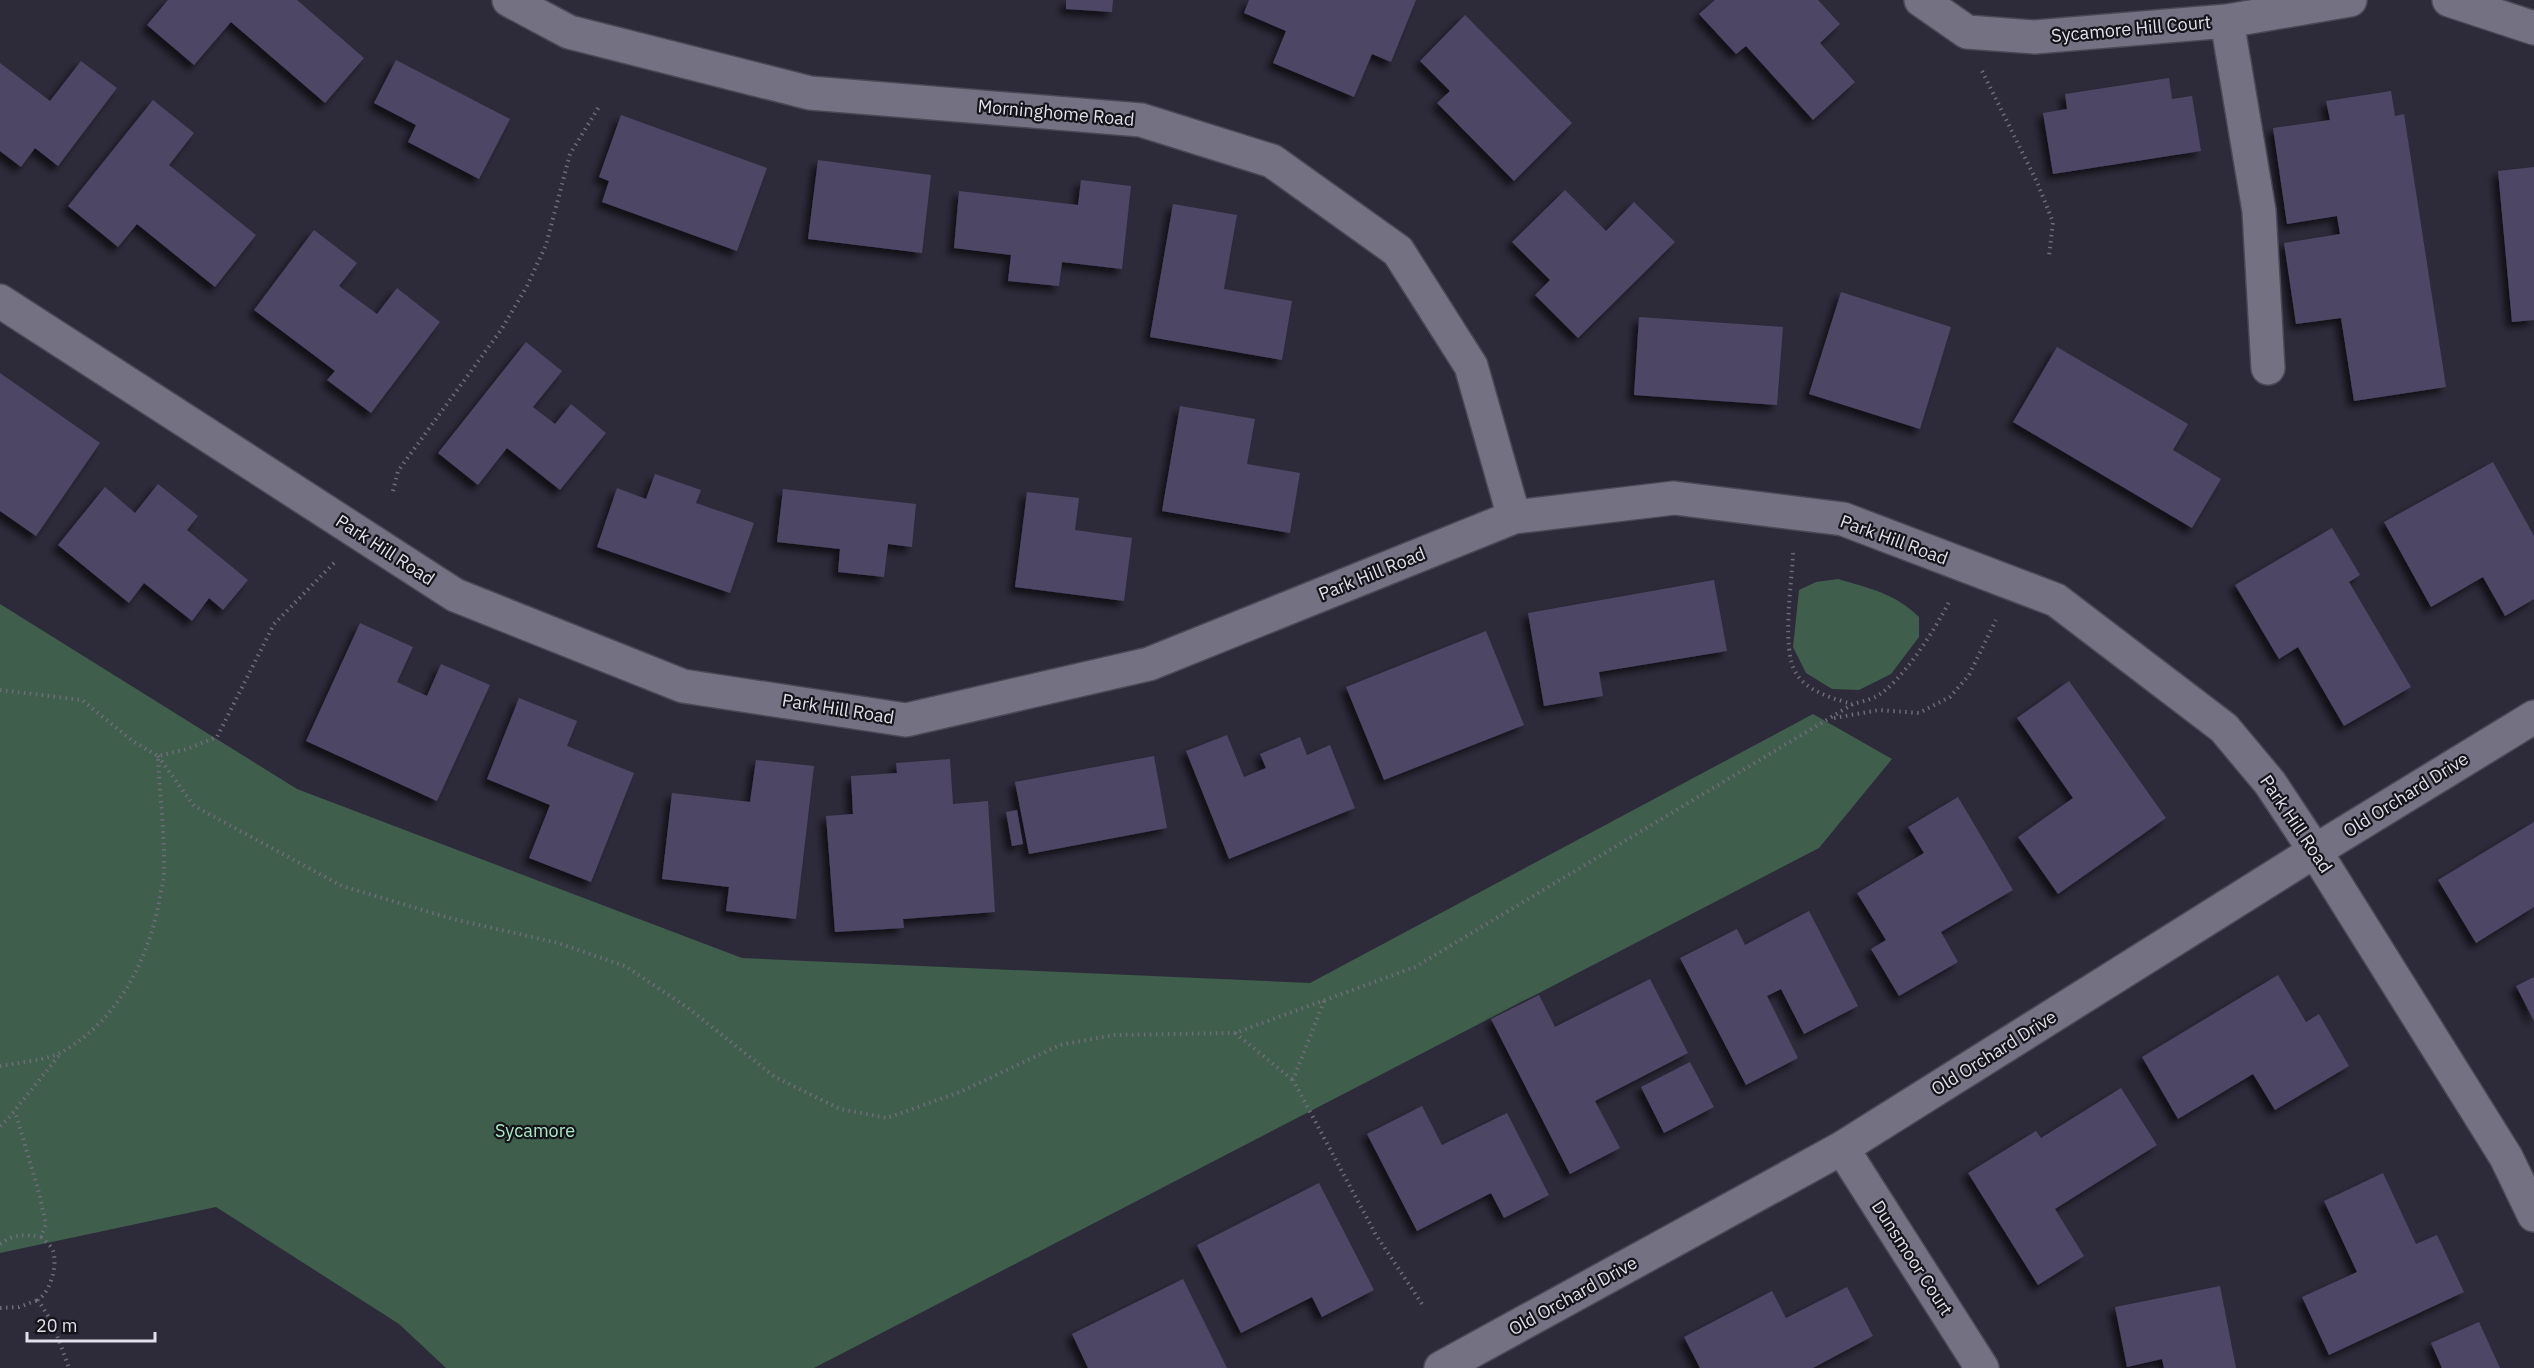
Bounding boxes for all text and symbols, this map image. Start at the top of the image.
street label: Sycamore Hill Court [2050,10,2212,47]
street label: Morninghome Road [977,94,1135,131]
street label: Park Hill Road [332,509,439,590]
street label: Park Hill Road [1837,509,1951,570]
street label: Park Hill Road [1315,542,1429,605]
street label: Park Hill Road [780,688,896,729]
street label: Old Orchard Drive [2339,747,2473,842]
street label: Park Hill Road [2255,770,2338,877]
street label: Old Orchard Drive [1927,1005,2061,1100]
park label: Sycamore [495,1119,575,1142]
street label: Dunsmoor Court [1867,1196,1958,1320]
street label: Old Orchard Drive [1504,1251,1641,1340]
scale bar [27,1305,154,1343]
text: 20 m [36,1314,78,1337]

